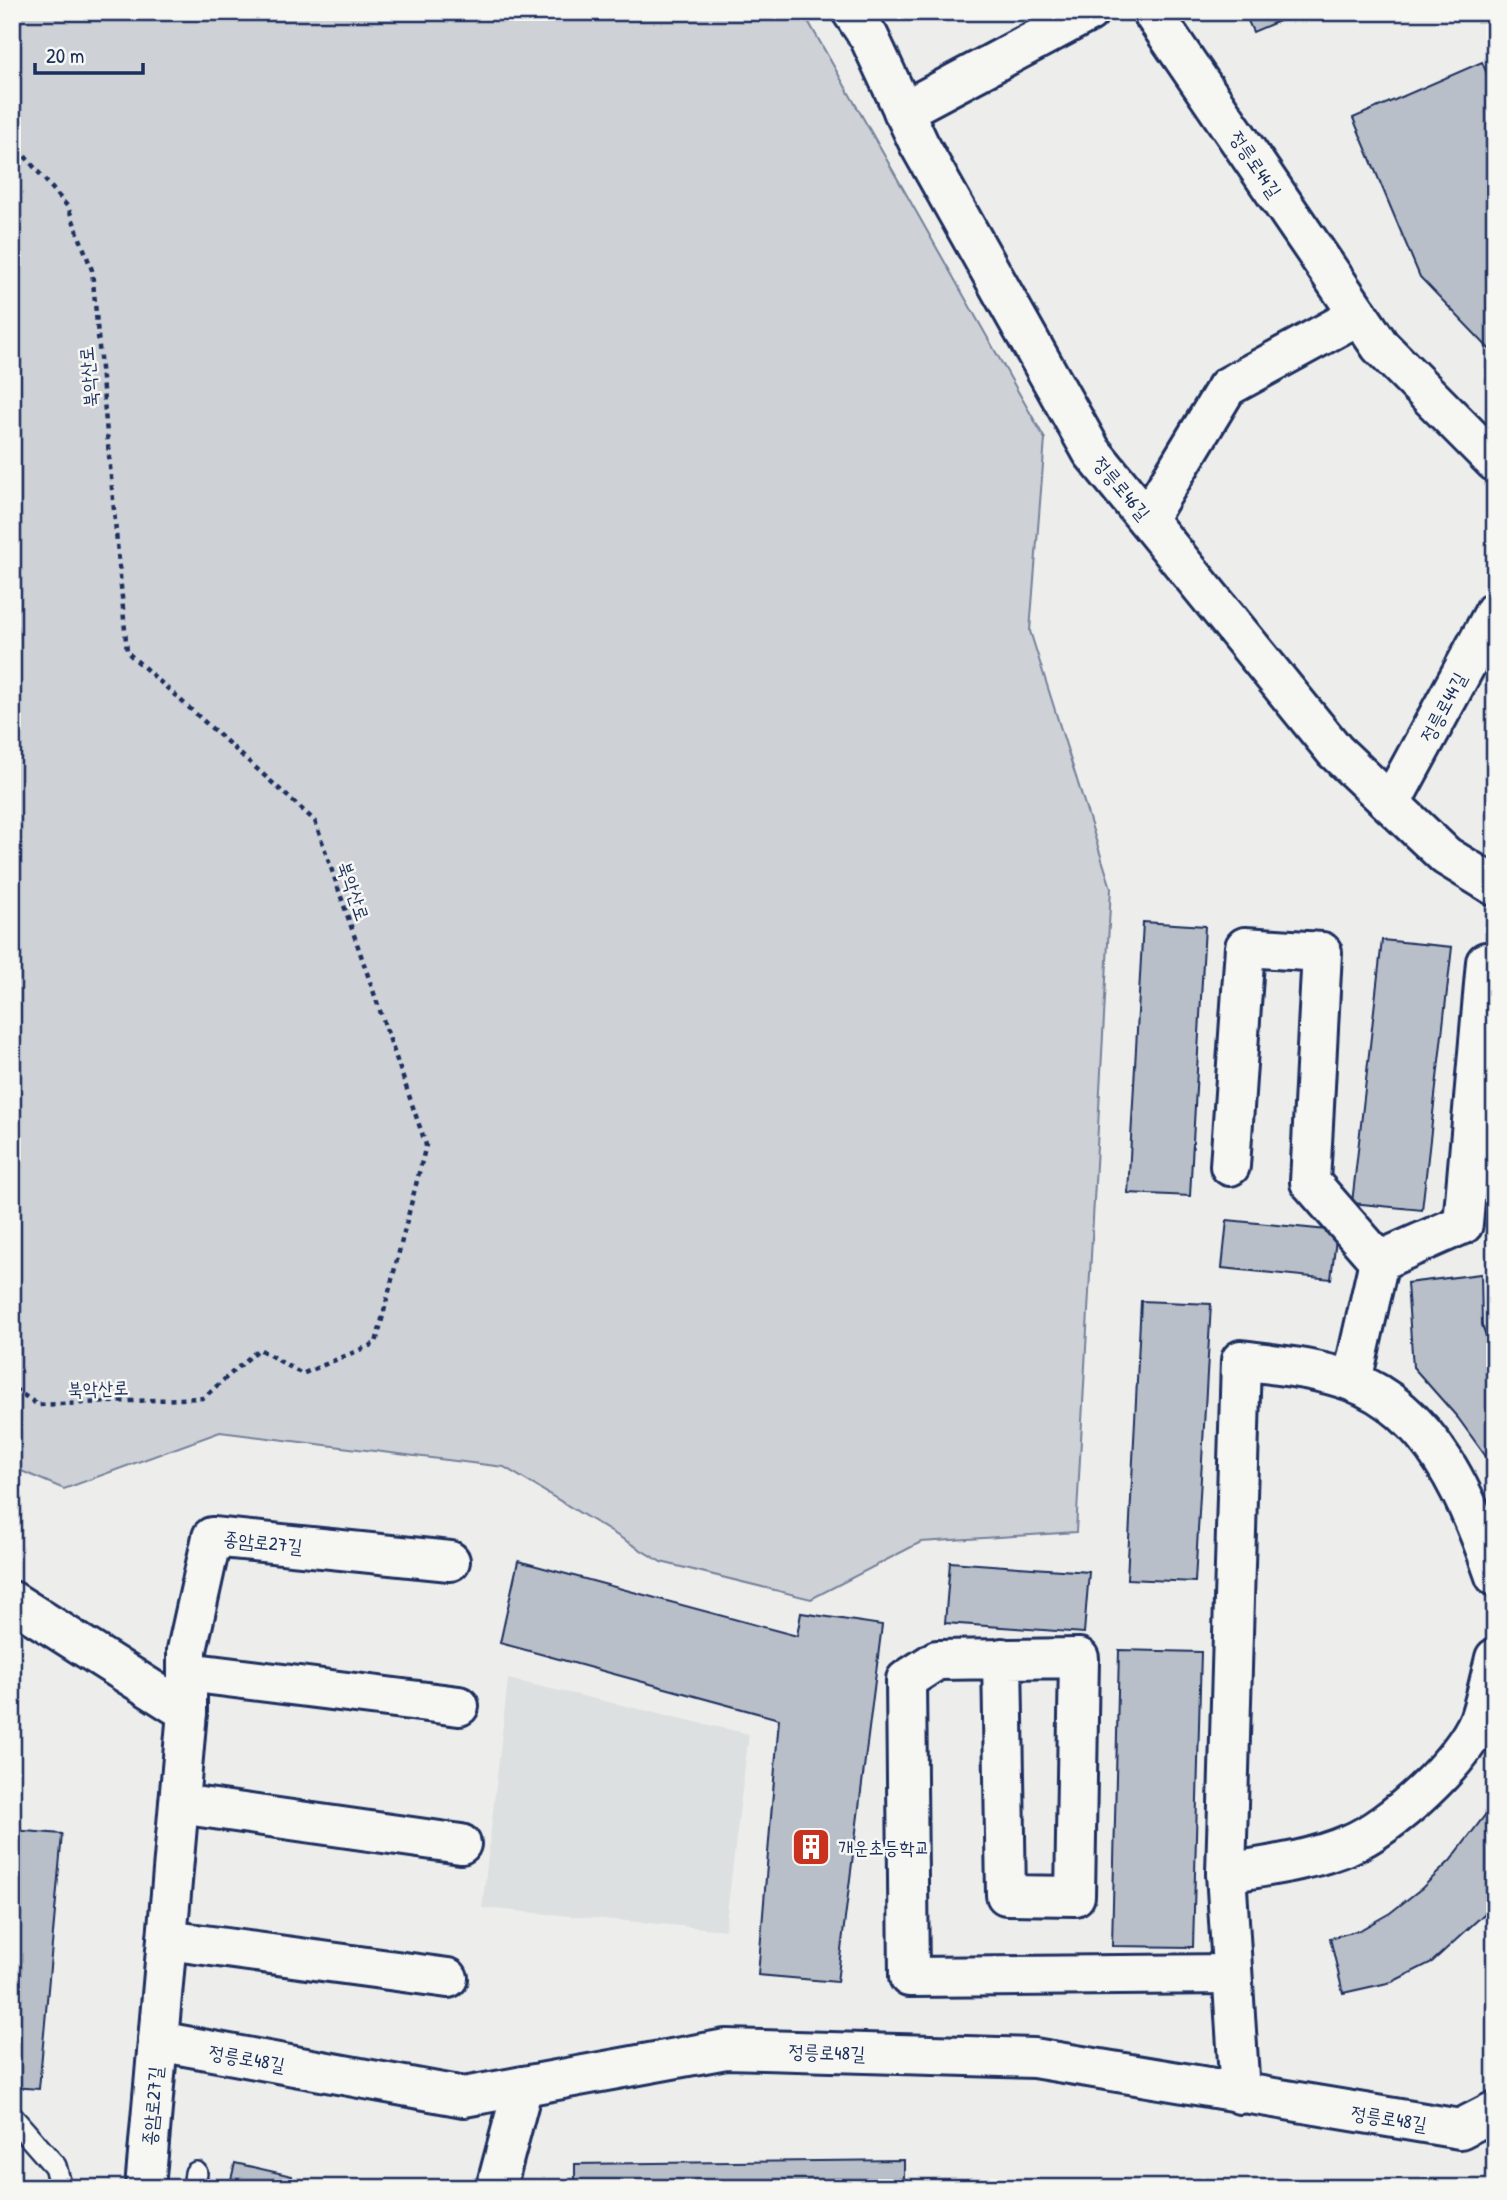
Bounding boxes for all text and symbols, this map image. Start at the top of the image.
scale bar [35,32,144,76]
text: 20 m [46,41,84,70]
street label: 정릉로44길 [1224,125,1288,203]
street label: 북악산로 [72,345,104,409]
street label: 정릉로46길 [1088,451,1156,525]
street label: 정릉로44길 [1414,668,1472,746]
street label: 북악산로 [332,858,376,924]
street label: 북악산로 [67,1374,129,1402]
street label: 종암로27길 [222,1525,304,1559]
building icon: 개운초등학교 [790,1826,832,1868]
place label: 개운초등학교 [838,1834,930,1860]
street label: 정릉로48길 [788,2038,866,2066]
street label: 정릉로48길 [207,2039,287,2077]
street label: 종암로27길 [136,2065,168,2147]
street label: 정릉로48길 [1349,2099,1429,2137]

